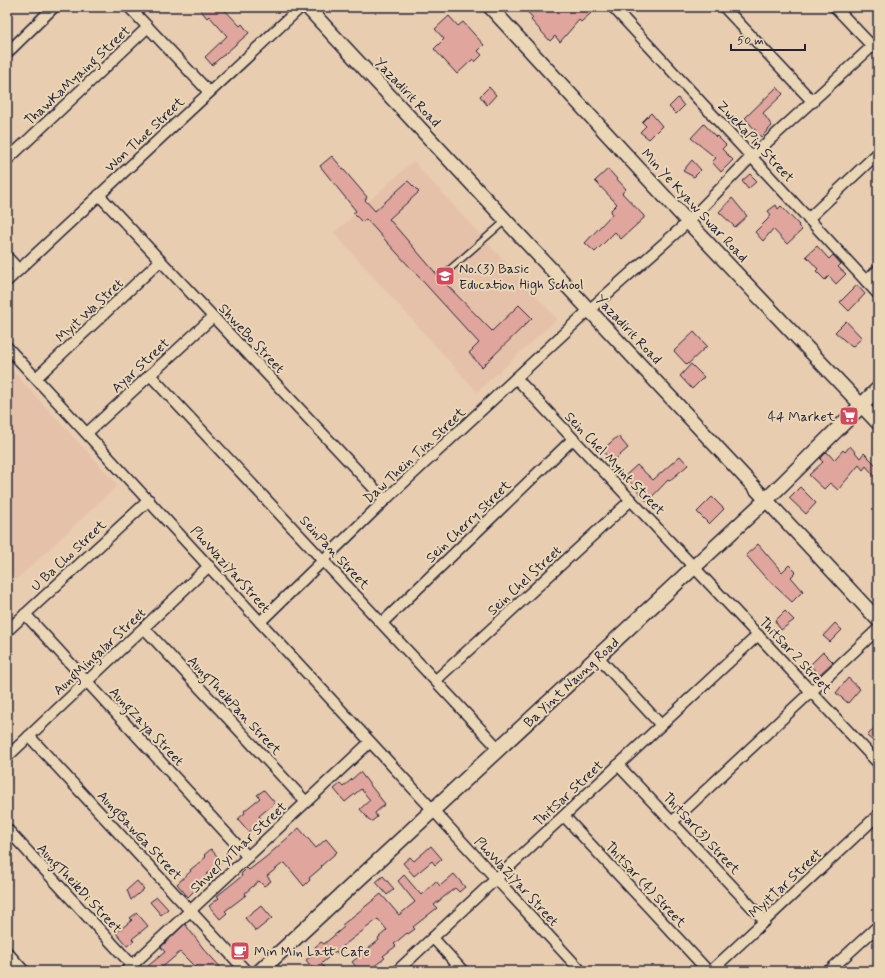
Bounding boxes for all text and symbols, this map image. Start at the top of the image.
street label: ThawKaMyaing Street [21,22,136,131]
scale bar [731,26,805,52]
text: 50 m [737,33,764,49]
street label: Yazadirit Road [370,54,444,131]
street label: Won Thoe Street [101,93,189,176]
street label: ZweKaPin Street [713,97,798,187]
street label: Min Ye Kyaw Swar Road [637,145,752,266]
place label: No.(3) Basic Education High School [459,260,584,295]
school or university icon: No.(3) Basic Education High School [434,265,456,287]
street label: Myit Wa Stret [52,275,127,347]
street label: Yazadirit Road [591,291,665,368]
street label: ShweBo Street [214,300,288,377]
street label: Ayar Street [108,334,174,397]
street label: Daw Thein Tin Street [360,403,470,508]
supermarket icon: 44 Market [838,405,860,427]
street label: Sein Chel Myint Street [560,408,669,519]
place label: 44 Market [768,408,836,426]
street label: Sein Cherry Street [422,476,516,567]
street label: SeinPan Street [295,512,374,594]
street label: U Ba Cho Street [27,516,111,595]
street label: PhoWaziYarStreet [186,522,274,617]
street label: Sein Chel Street [484,542,566,620]
street label: AungMingalar Street [50,604,151,701]
street label: ThitSar 2 Street [755,613,836,699]
street label: Ba Yint Naung Road [520,634,623,732]
street label: AungTheikPan Street [182,652,286,761]
street label: AungZaya Street [104,683,188,771]
street label: ThitSar Street [530,757,608,831]
street label: AungBawGa Street [92,787,186,886]
street label: ThitSar(3) Street [659,789,744,879]
street label: ShwePyiThar Street [187,798,291,897]
street label: PhoWaZiYar Street [470,833,562,930]
street label: ThitSar (4) Street [601,838,690,932]
street label: AungTheikDi Street [31,840,126,939]
street label: MyitTar Street [745,845,826,922]
cafe icon: Min Min Latt Cafe [229,940,251,962]
place label: Min Min Latt Cafe [254,943,370,961]

